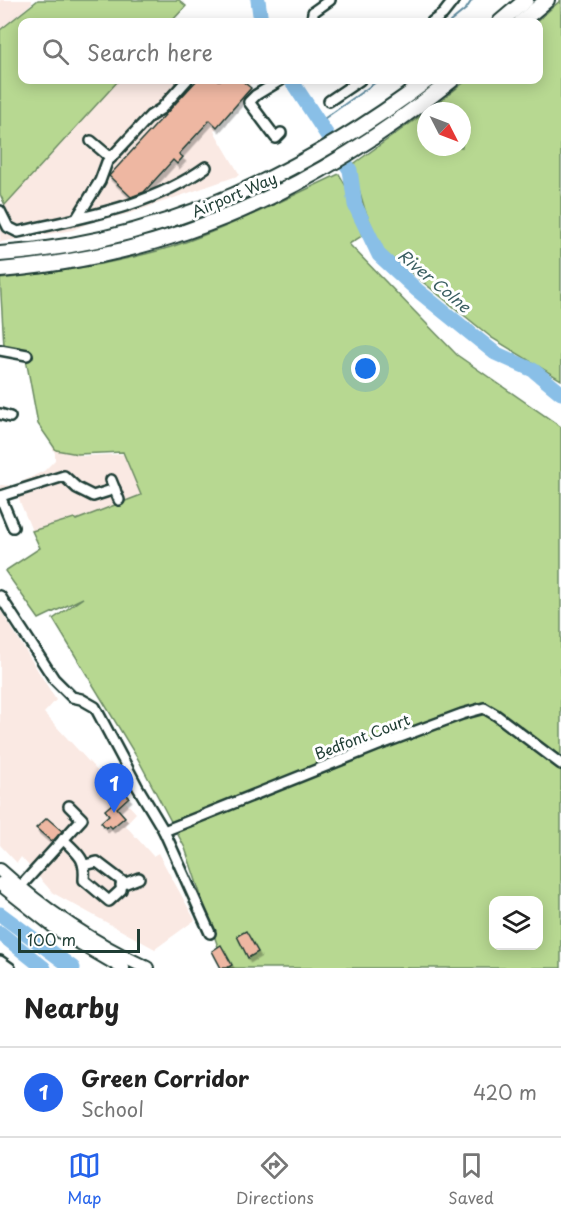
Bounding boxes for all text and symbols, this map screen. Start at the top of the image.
search box [18,18,543,84]
icon: search [39,35,72,68]
text: Search here [87,35,213,68]
north arrow [417,102,471,156]
street label: Airport Way [188,166,280,222]
water label: River Colne [394,243,477,318]
your location [351,354,380,383]
street label: Bedfont Court [311,707,413,765]
pin: 1 [94,764,134,813]
map controls [489,896,543,950]
button: layers [489,896,543,950]
scale bar [18,926,140,954]
text: 100 m [27,927,76,951]
text: Nearby [24,988,119,1027]
text: Green Corridor [81,1061,249,1094]
text: 1 [39,1077,48,1107]
text: 420 m [473,1077,537,1107]
text: School [81,1094,144,1124]
tab: Map [67,1149,101,1209]
tab: Directions [236,1149,314,1209]
tab: Saved [448,1149,494,1209]

